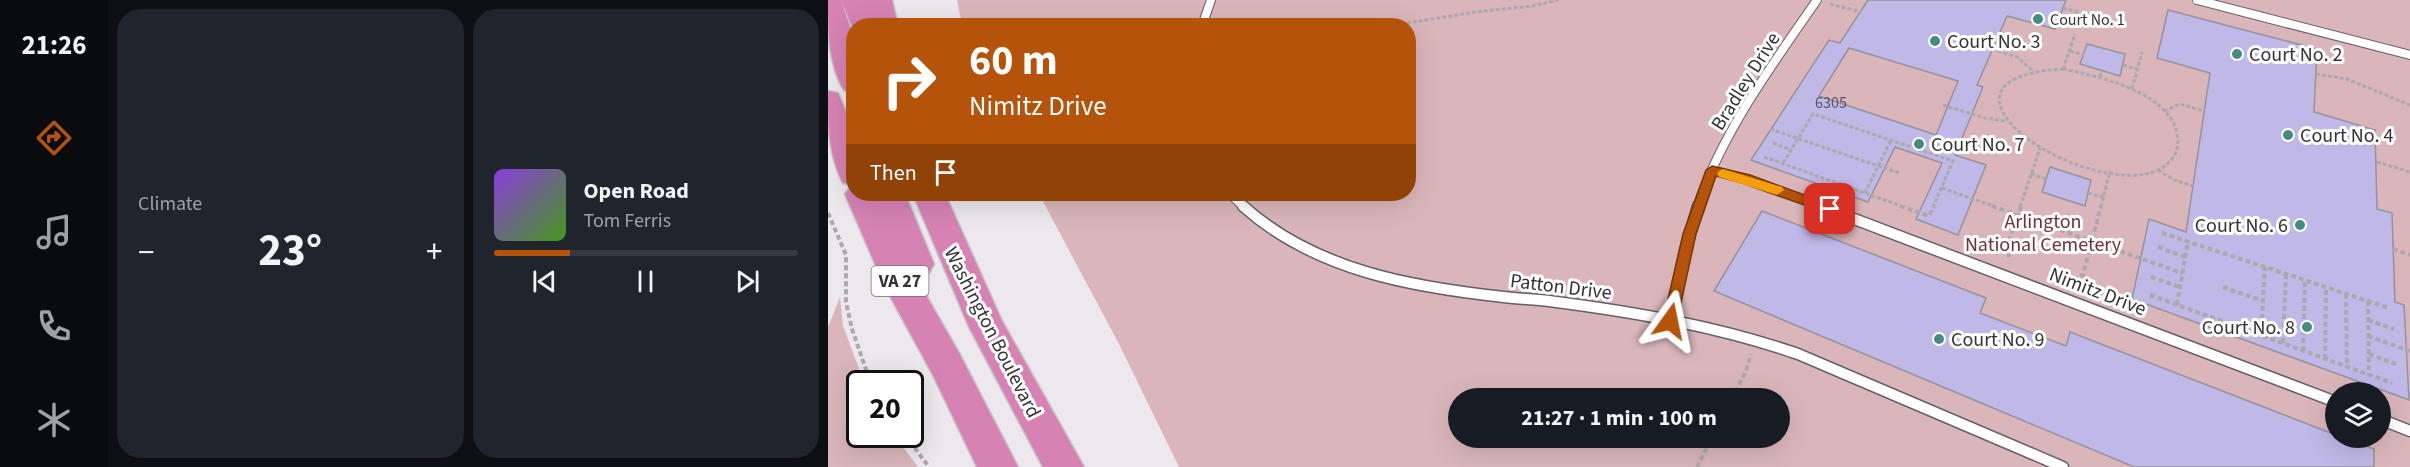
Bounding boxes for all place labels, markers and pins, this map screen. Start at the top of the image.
place label: Court No. 1 [2050,9,2125,31]
marker: Court No. 1 [2031,12,2045,26]
place label: Court No. 3 [1947,28,2040,56]
marker: Court No. 3 [1928,34,1942,48]
place label: Court No. 2 [2249,41,2342,69]
marker: Court No. 2 [2230,47,2244,61]
place label: Court No. 4 [2300,122,2393,150]
marker: Court No. 4 [2281,128,2295,142]
place label: Court No. 7 [1931,131,2024,159]
marker: Court No. 7 [1912,137,1926,151]
pin [1804,183,1855,234]
place label: Court No. 6 [2195,212,2288,240]
marker: Court No. 6 [2293,218,2307,232]
place label: Court No. 8 [2202,314,2295,342]
marker: Court No. 8 [2300,320,2314,334]
place label: Court No. 9 [1951,326,2044,354]
marker: Court No. 9 [1932,332,1946,346]

